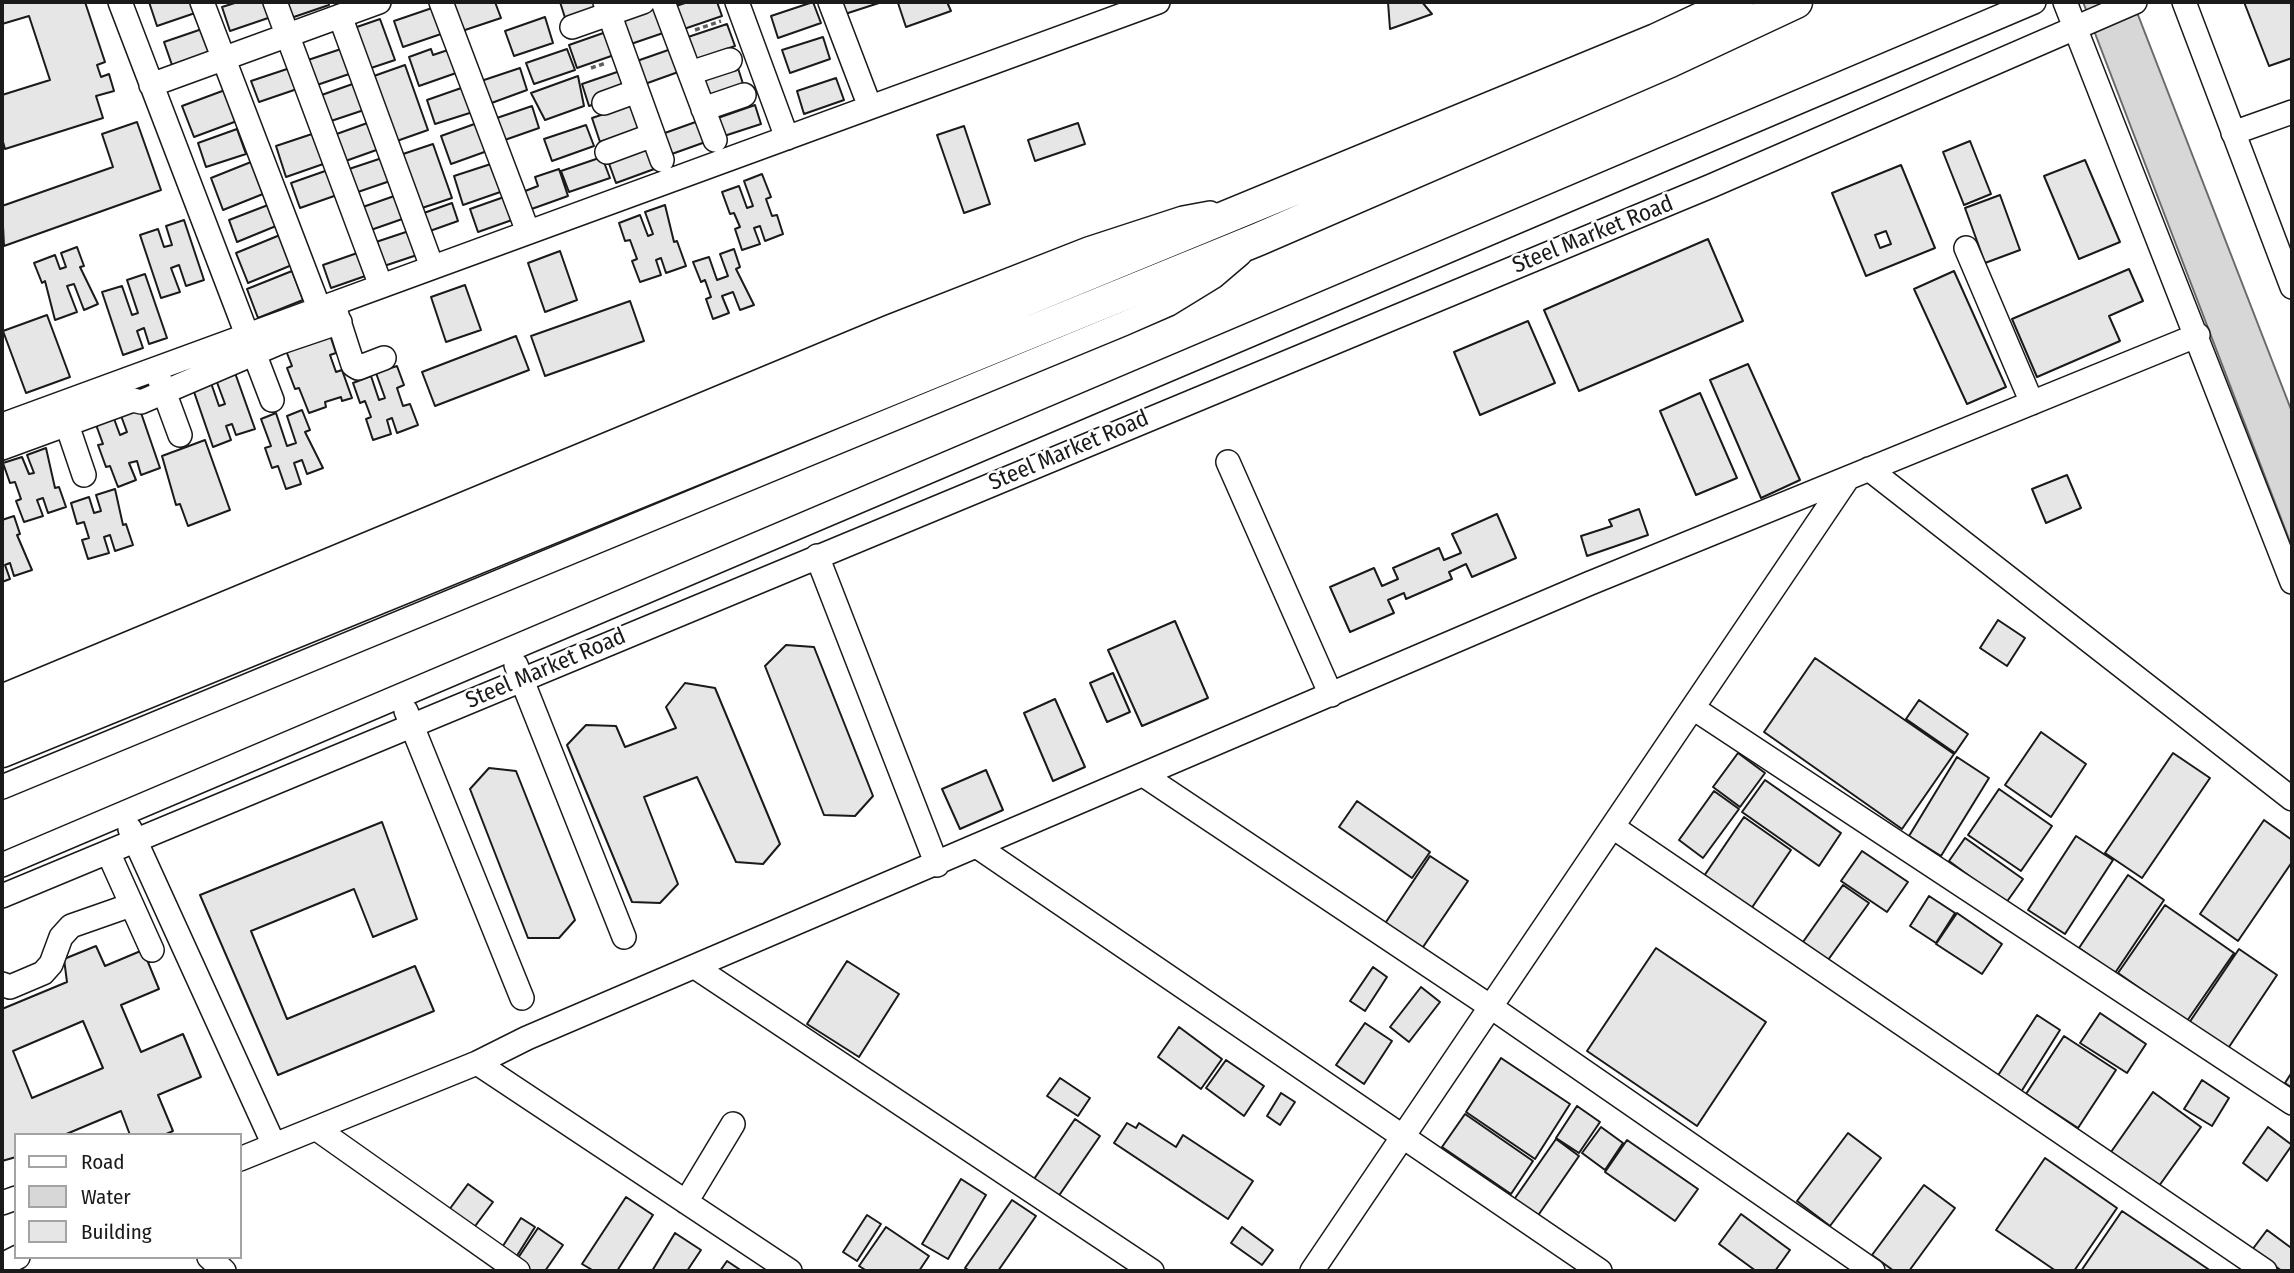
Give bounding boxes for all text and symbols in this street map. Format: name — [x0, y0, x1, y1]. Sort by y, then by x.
street label: Steel Market Road — [1509, 190, 1677, 280]
street label: Steel Market Road — [985, 405, 1153, 497]
street label: Steel Market Road — [462, 623, 630, 715]
legend — [14, 1133, 242, 1259]
text: Road — [81, 1149, 125, 1175]
text: Water — [81, 1184, 131, 1210]
text: Building — [81, 1219, 152, 1245]

